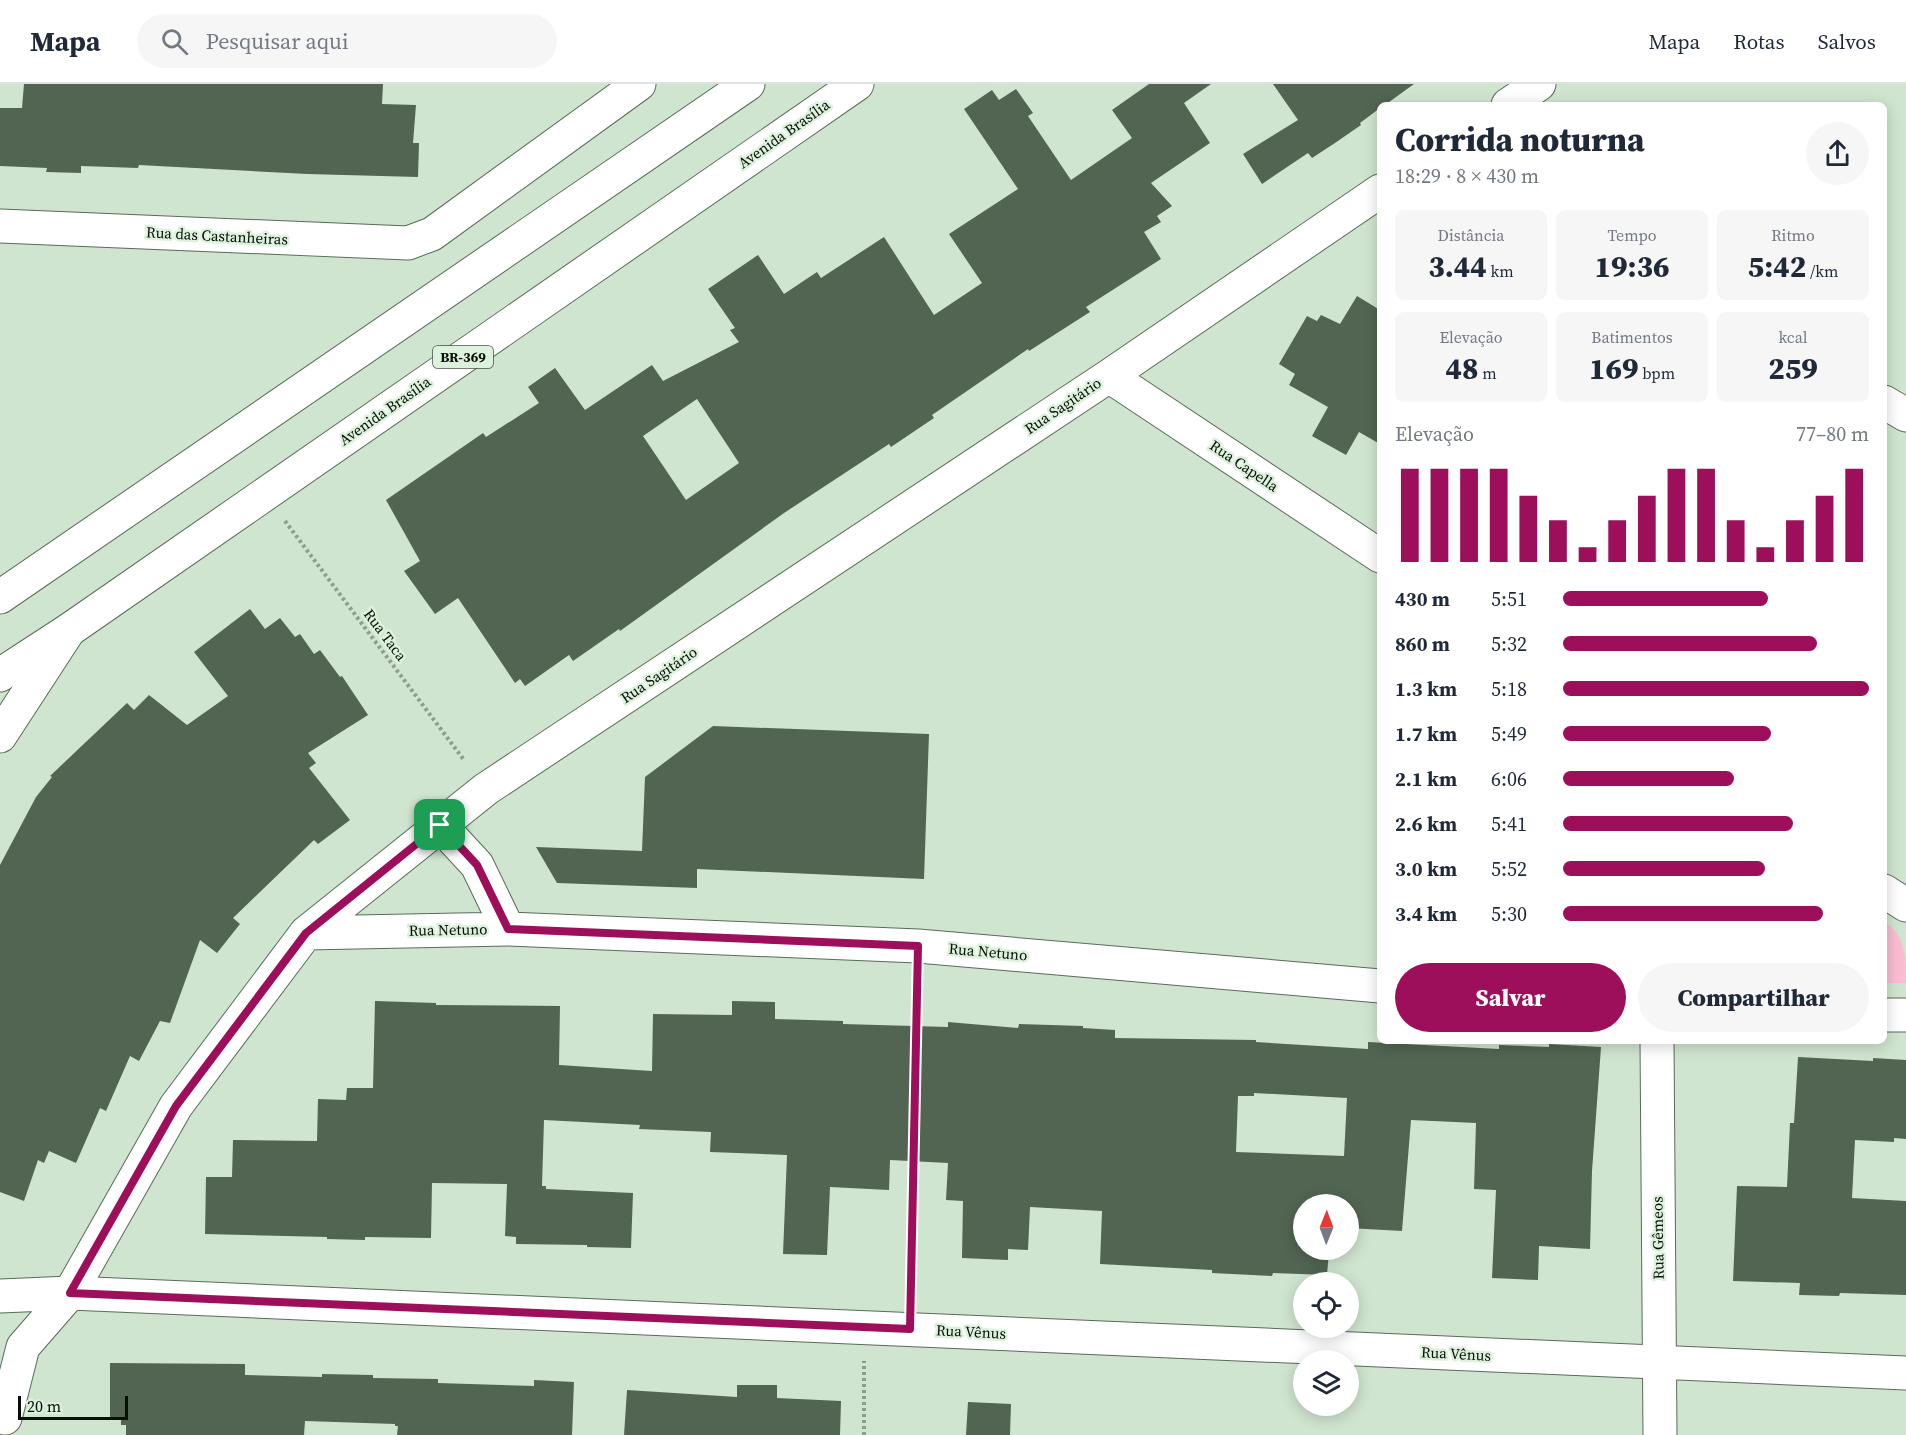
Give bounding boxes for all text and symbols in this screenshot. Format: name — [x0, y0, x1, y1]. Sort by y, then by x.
search box — [137, 14, 557, 68]
text: Mapa — [30, 22, 101, 60]
icon: search — [158, 25, 191, 58]
text: Pesquisar aqui — [206, 26, 348, 56]
text: Mapa — [1649, 27, 1700, 56]
text: Rotas — [1733, 27, 1785, 56]
text: Salvos — [1818, 27, 1876, 56]
street label: Avenida Brasília — [734, 94, 834, 173]
text: Corrida noturna — [1395, 117, 1645, 162]
button: share — [1806, 122, 1869, 185]
text: 18:29 · 8 × 430 m — [1395, 162, 1539, 190]
street label: Rua das Castanheiras — [146, 221, 289, 250]
text: Distância — [1438, 224, 1504, 246]
text: Tempo — [1608, 224, 1657, 246]
text: Ritmo — [1771, 224, 1815, 246]
text: 3.44 — [1428, 246, 1487, 287]
text: 19:36 — [1594, 246, 1670, 287]
text: 5:42 — [1748, 246, 1806, 287]
text: km — [1487, 260, 1514, 282]
text: /km — [1806, 260, 1838, 282]
text: Elevação — [1439, 326, 1503, 348]
text: Batimentos — [1591, 326, 1673, 348]
text: kcal — [1778, 326, 1808, 348]
road number: BR-369 — [433, 346, 493, 368]
text: 48 — [1445, 348, 1478, 389]
text: 169 — [1589, 348, 1639, 389]
text: 259 — [1768, 348, 1818, 389]
text: m — [1478, 362, 1497, 384]
text: bpm — [1639, 362, 1675, 384]
street label: Avenida Brasília — [335, 371, 435, 450]
street label: Rua Sagitário — [1020, 372, 1105, 439]
text: Elevação — [1395, 420, 1474, 448]
text: 77–80 m — [1796, 420, 1869, 448]
street label: Rua Capella — [1206, 435, 1283, 497]
text: 430 m — [1395, 585, 1450, 613]
text: 5:51 — [1491, 585, 1527, 613]
street label: Rua Taca — [359, 604, 412, 665]
text: 860 m — [1395, 630, 1450, 658]
text: 5:32 — [1491, 630, 1527, 658]
street label: Rua Sagitário — [616, 641, 701, 708]
text: 1.3 km — [1395, 675, 1457, 703]
text: 5:18 — [1491, 675, 1527, 703]
text: 1.7 km — [1395, 720, 1457, 748]
text: 5:49 — [1491, 720, 1527, 748]
text: 2.1 km — [1395, 765, 1457, 793]
text: 6:06 — [1491, 765, 1527, 793]
pin — [414, 799, 465, 850]
icon: arrive — [423, 808, 456, 841]
text: 2.6 km — [1395, 810, 1457, 838]
text: 5:41 — [1491, 810, 1527, 838]
text: 3.0 km — [1395, 855, 1457, 883]
text: 5:52 — [1491, 855, 1527, 883]
text: 3.4 km — [1395, 900, 1457, 928]
text: 5:30 — [1491, 900, 1527, 928]
street label: Rua Netuno — [408, 918, 488, 941]
street label: Rua Netuno — [948, 938, 1028, 965]
button: Salvar — [1395, 963, 1626, 1032]
button: Compartilhar — [1638, 963, 1869, 1032]
north arrow — [1293, 1194, 1359, 1260]
map controls — [1293, 1194, 1359, 1416]
street label: Rua Gêmeos — [1646, 1196, 1669, 1280]
button: locate — [1293, 1272, 1359, 1338]
street label: Rua Vênus — [936, 1319, 1007, 1344]
street label: Rua Vênus — [1421, 1341, 1492, 1366]
button: layers — [1293, 1350, 1359, 1416]
scale bar — [18, 1393, 128, 1420]
text: 20 m — [27, 1395, 61, 1417]

